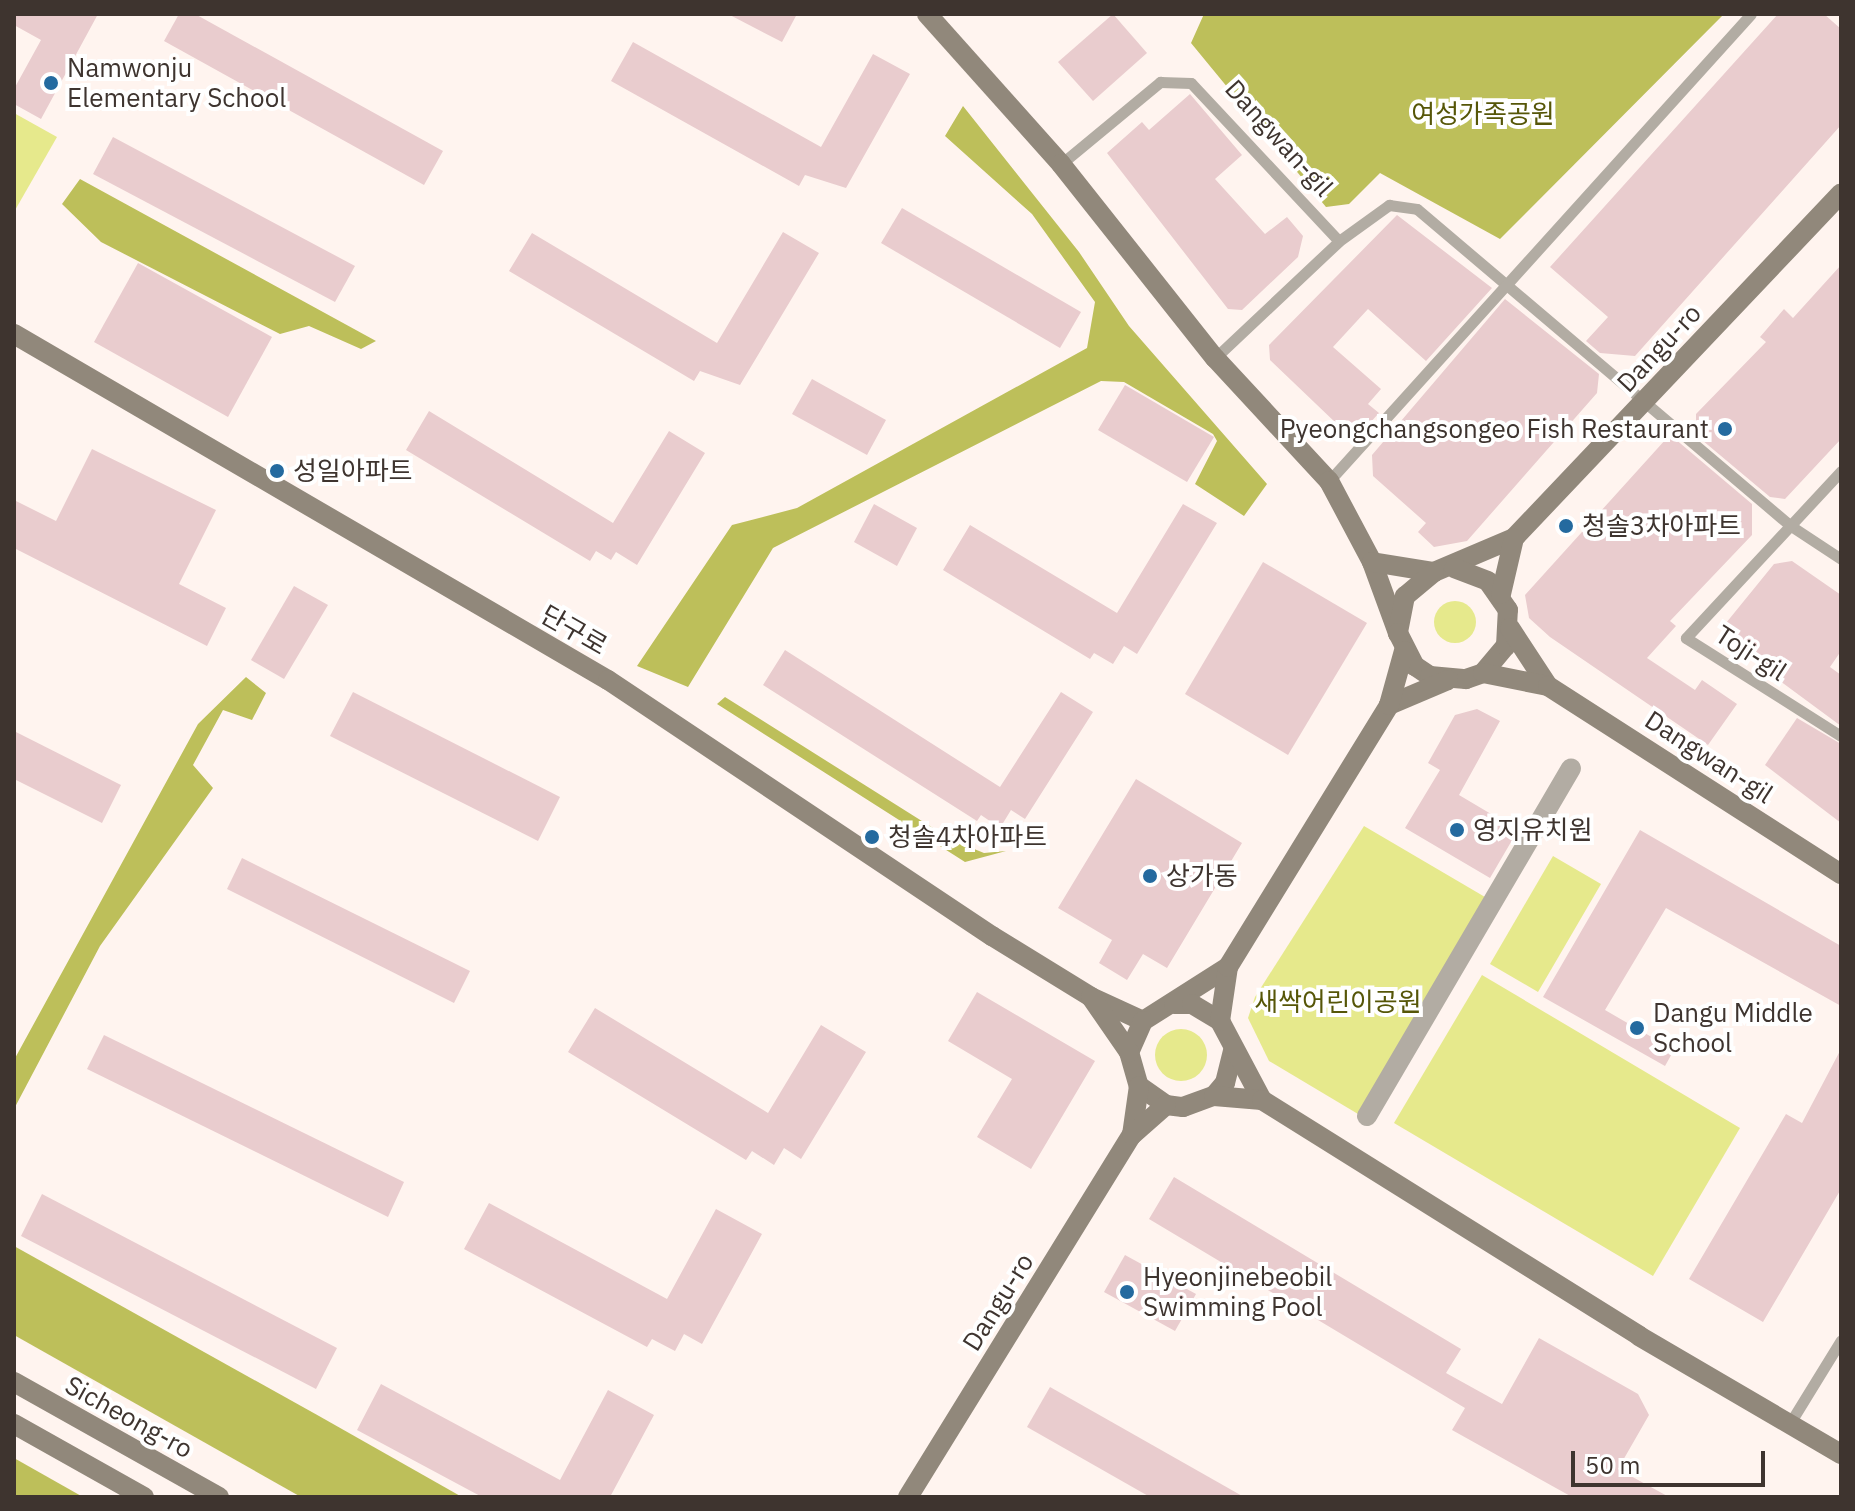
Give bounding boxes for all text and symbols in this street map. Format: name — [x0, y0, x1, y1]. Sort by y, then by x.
place label: Namwonju Elementary School — [67, 52, 286, 114]
street label: Dangwan-gil — [1219, 73, 1339, 203]
marker: Namwonju Elementary School — [42, 74, 60, 92]
park label: 여성가족공원 — [1411, 98, 1555, 130]
street label: Dangu-ro — [1610, 298, 1708, 398]
place label: Pyeongchangsongeo Fish Restaurant — [1280, 413, 1709, 445]
marker: Pyeongchangsongeo Fish Restaurant — [1716, 420, 1734, 438]
place label: 성일아파트 — [293, 455, 413, 487]
marker: 성일아파트 — [268, 462, 286, 480]
place label: 청솔3차아파트 — [1582, 510, 1741, 542]
marker: 청솔3차아파트 — [1557, 517, 1575, 535]
street label: 단구로 — [535, 599, 613, 661]
street label: Toji-gil — [1710, 619, 1792, 687]
street label: Dangwan-gil — [1639, 704, 1779, 810]
place label: 영지유치원 — [1473, 814, 1593, 846]
place label: 청솔4차아파트 — [888, 821, 1047, 853]
marker: 영지유치원 — [1448, 821, 1466, 839]
marker: 청솔4차아파트 — [863, 828, 881, 846]
place label: 상가동 — [1166, 860, 1238, 892]
marker: 상가동 — [1141, 867, 1159, 885]
park label: 새싹어린이공원 — [1254, 986, 1422, 1018]
place label: Dangu Middle School — [1653, 997, 1813, 1058]
marker: Dangu Middle School — [1628, 1019, 1646, 1037]
street label: Dangu-ro — [956, 1248, 1040, 1356]
place label: Hyeonjinebeobil Swimming Pool — [1143, 1261, 1332, 1322]
marker: Hyeonjinebeobil Swimming Pool — [1118, 1283, 1136, 1301]
street label: Sicheong-ro — [60, 1369, 198, 1465]
scale bar — [1575, 1435, 1769, 1485]
text: 50 m — [1585, 1449, 1640, 1481]

